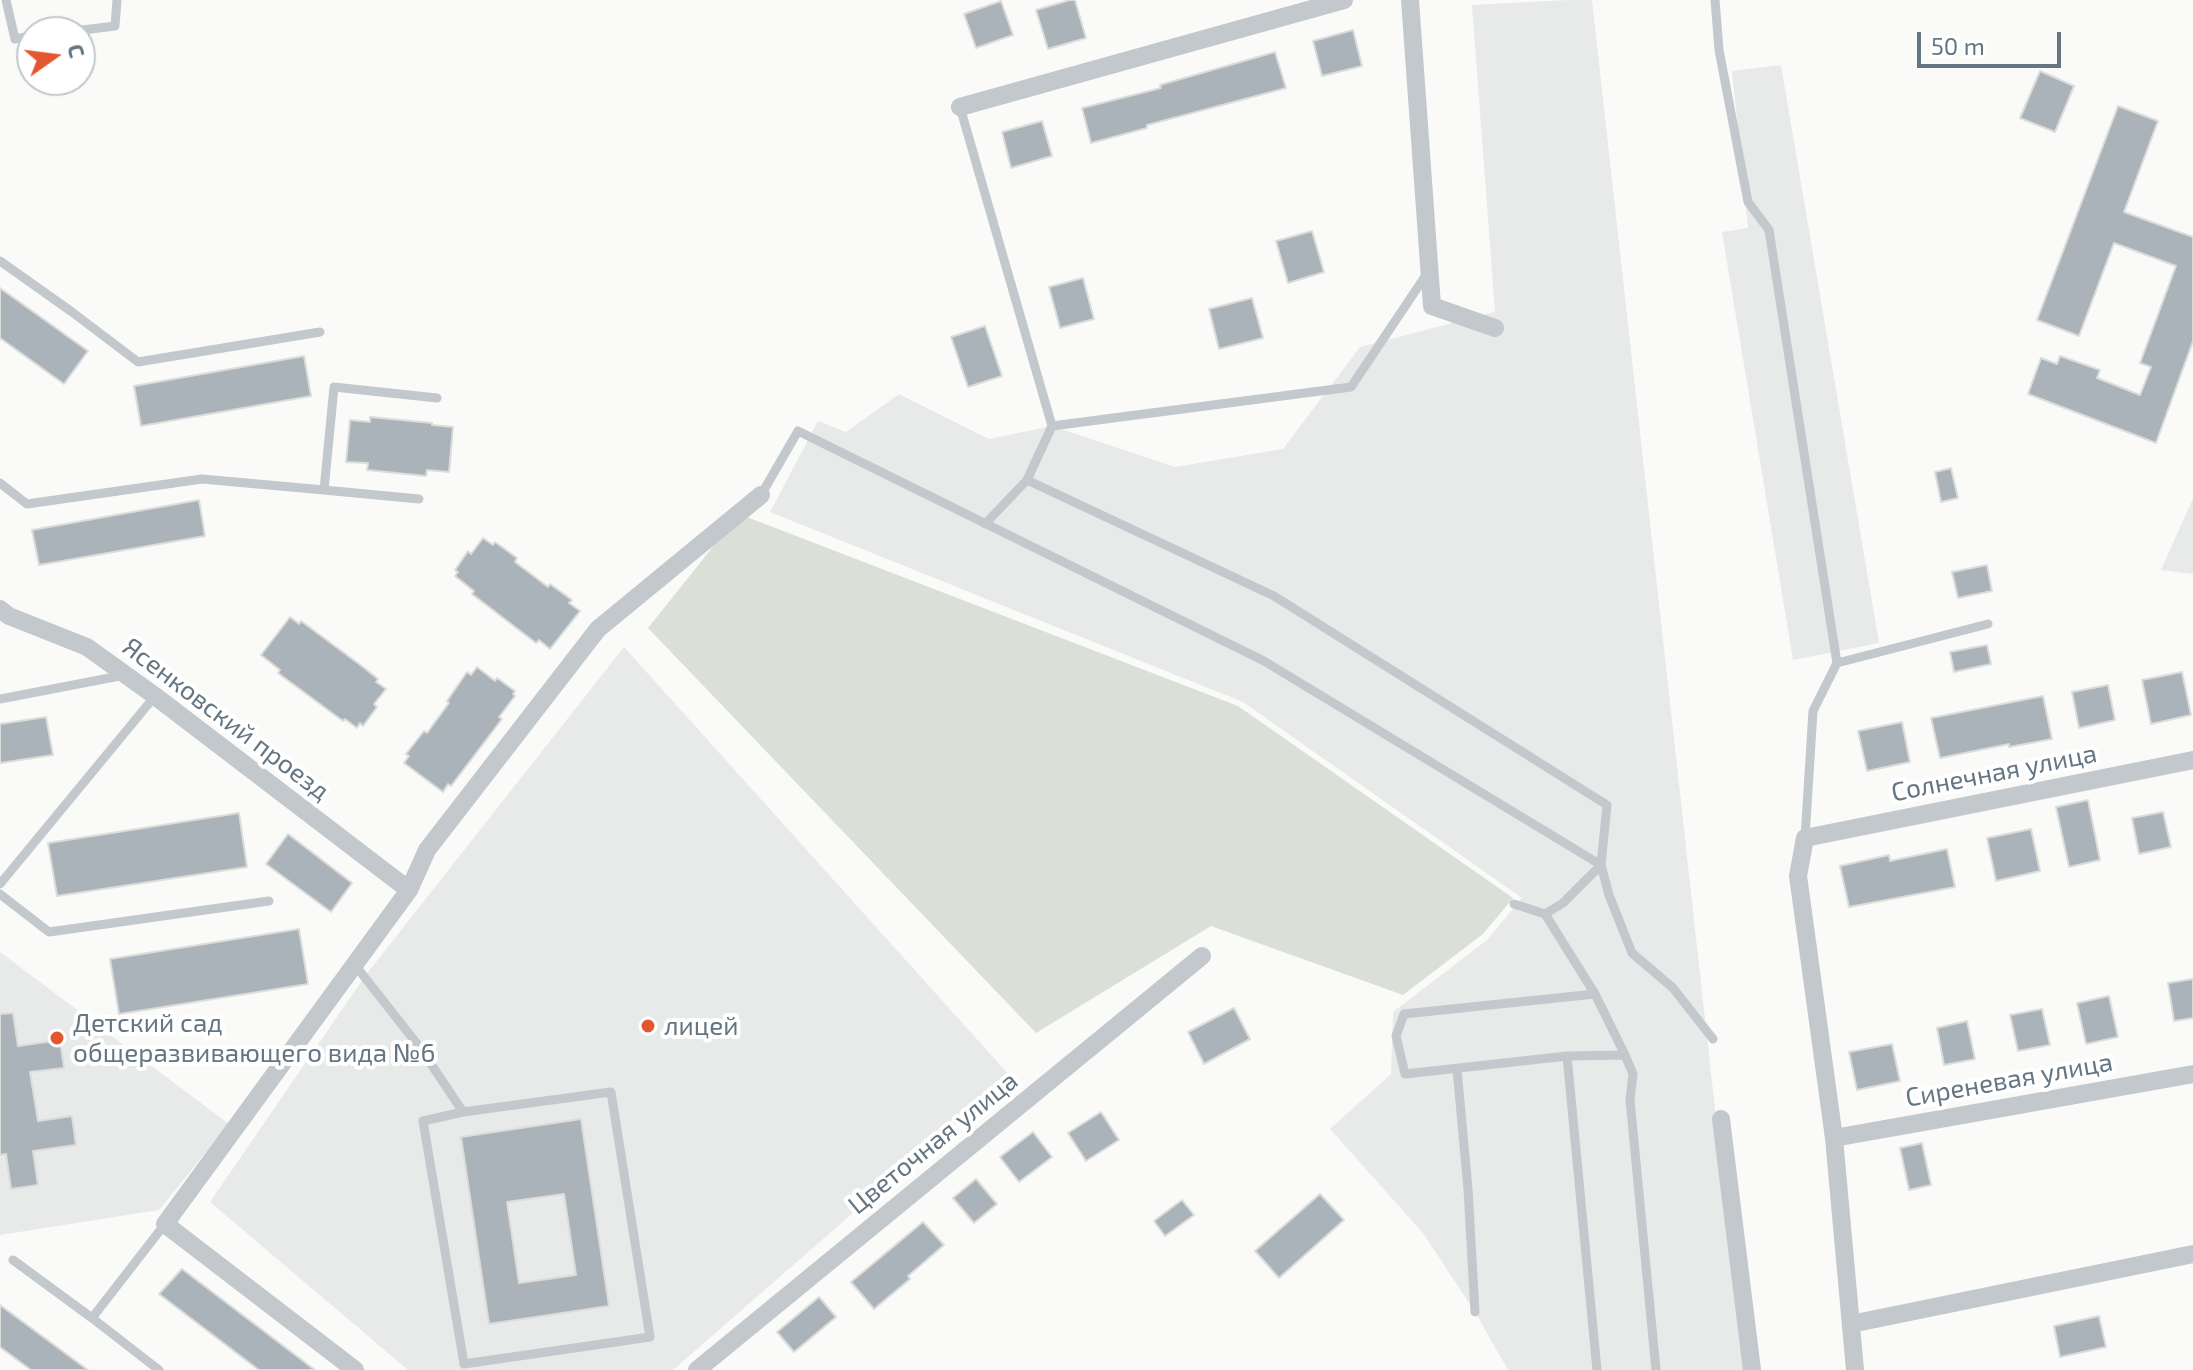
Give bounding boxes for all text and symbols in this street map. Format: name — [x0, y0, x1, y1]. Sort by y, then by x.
north arrow — [16, 16, 96, 96]
scale bar — [1921, 16, 2065, 66]
text: 50 m — [1931, 31, 1985, 60]
text: С — [63, 41, 92, 60]
street label: Ясенковский проезд — [116, 631, 336, 807]
street label: Солнечная улица — [1889, 738, 2099, 808]
place label: Детский сад общеразвивающего вида №6 — [73, 1007, 435, 1068]
place label: лицей — [664, 1010, 739, 1042]
marker: лицей — [639, 1017, 657, 1035]
marker: Детский сад общеразвивающего вида №6 — [48, 1029, 66, 1047]
street label: Сиреневая улица — [1903, 1046, 2115, 1114]
street label: Цветочная улица — [842, 1065, 1024, 1221]

